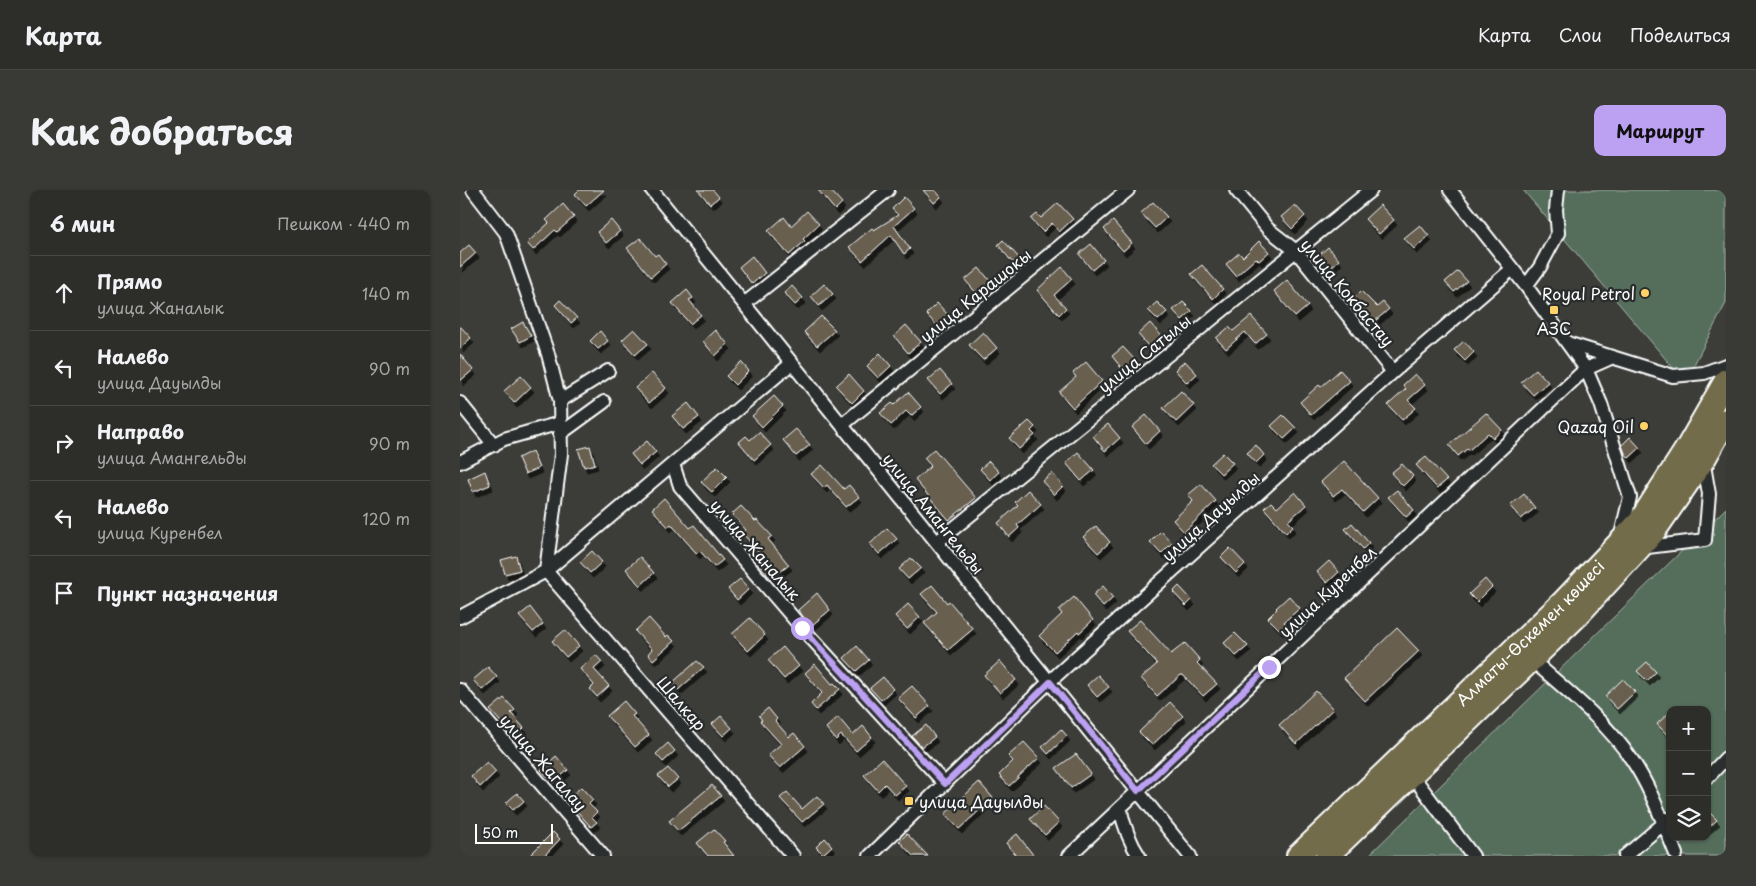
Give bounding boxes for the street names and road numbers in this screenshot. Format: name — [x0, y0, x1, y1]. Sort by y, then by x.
street label: улица Кокбастау — [1296, 233, 1400, 351]
street label: улица Карашокы — [914, 242, 1036, 348]
street label: улица Сатылы — [1092, 308, 1196, 398]
street label: улица Амангельды — [878, 447, 990, 579]
street label: улица Дауылды — [1156, 465, 1264, 567]
street label: улица Жаналык — [705, 493, 807, 605]
street label: улица Куренбел — [1273, 539, 1381, 643]
street label: Алматы-Өскемен көшесі — [1450, 554, 1609, 711]
street label: Шалкар — [652, 671, 712, 735]
street label: улица Жагалау — [495, 708, 593, 816]

